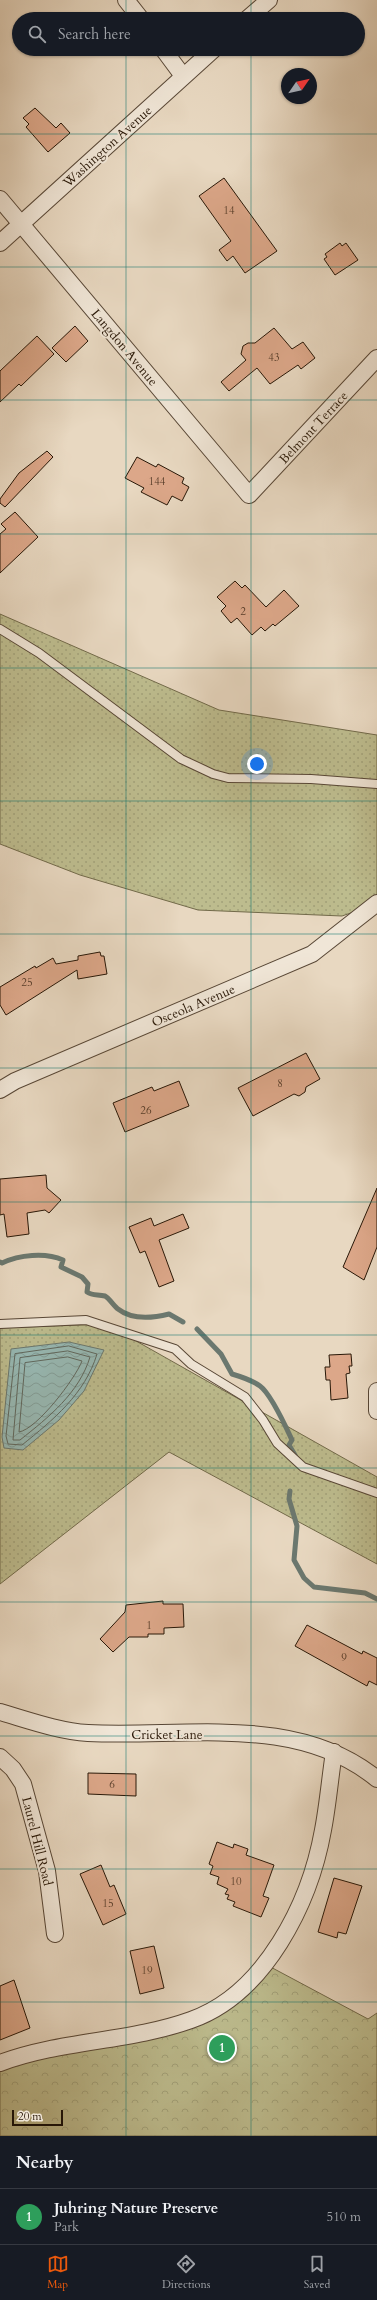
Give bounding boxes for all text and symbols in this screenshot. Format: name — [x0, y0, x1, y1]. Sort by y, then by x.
search box — [12, 12, 365, 56]
icon: search — [26, 23, 48, 45]
text: Search here — [58, 24, 131, 44]
north arrow — [281, 68, 317, 104]
street label: Washington Avenue — [59, 102, 156, 192]
house number: 14 — [223, 203, 235, 218]
street label: Langdon Avenue — [87, 305, 162, 390]
house number: 43 — [268, 350, 280, 365]
street label: Belmont Terrace — [275, 387, 352, 468]
house number: 144 — [149, 474, 166, 489]
house number: 2 — [240, 604, 246, 619]
your location — [247, 754, 267, 774]
house number: 25 — [21, 975, 33, 990]
street label: Osceola Avenue — [149, 980, 238, 1032]
house number: 8 — [277, 1076, 283, 1091]
house number: 26 — [140, 1103, 152, 1118]
house number: 1 — [146, 1618, 152, 1633]
house number: 9 — [341, 1650, 347, 1665]
street label: Cricket Lane — [131, 1726, 203, 1744]
house number: 6 — [109, 1777, 115, 1792]
street label: Laurel Hill Road — [17, 1795, 57, 1888]
house number: 10 — [230, 1874, 242, 1889]
house number: 15 — [102, 1896, 114, 1911]
house number: 19 — [141, 1963, 153, 1978]
pin: 1 — [209, 2033, 235, 2063]
scale bar — [12, 2108, 63, 2127]
text: 20 m — [18, 2109, 42, 2124]
text: Nearby — [16, 2151, 73, 2174]
text: Juhring Nature Preserve — [54, 2198, 218, 2218]
text: 1 — [26, 2208, 32, 2226]
text: 510 m — [327, 2208, 361, 2226]
text: Park — [54, 2218, 79, 2236]
tab: Map — [47, 2253, 69, 2292]
tab: Directions — [162, 2253, 210, 2292]
tab: Saved — [304, 2253, 330, 2292]

